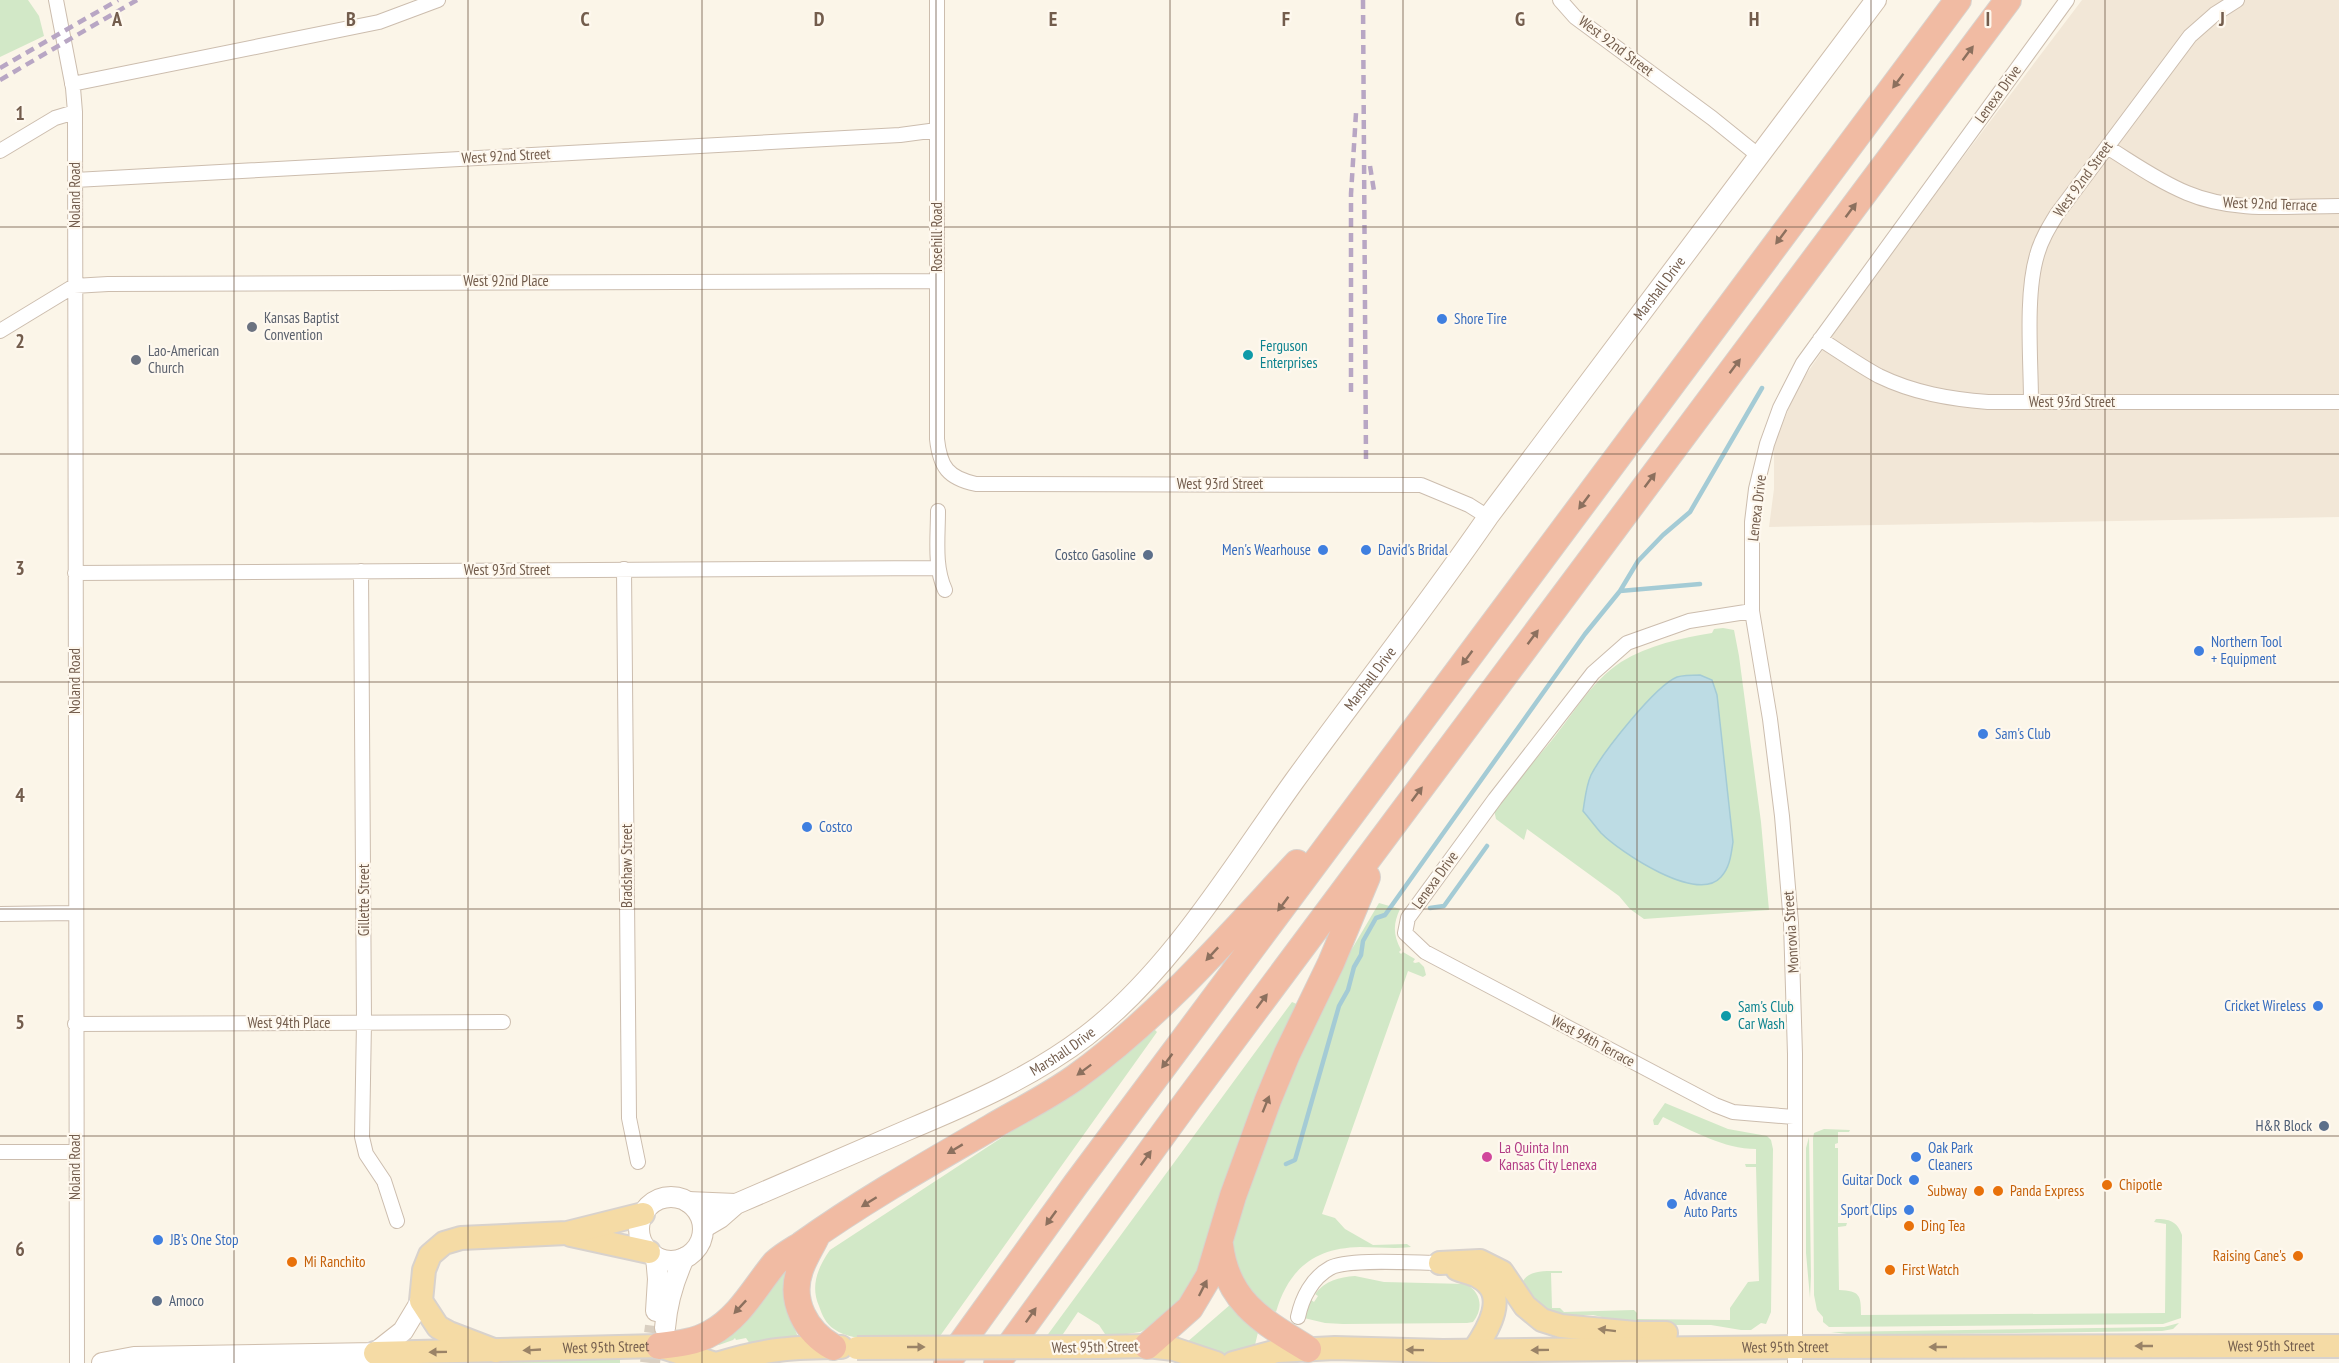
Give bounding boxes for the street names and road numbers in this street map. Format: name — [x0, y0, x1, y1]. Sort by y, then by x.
street label: West 92nd Street — [1575, 11, 1658, 80]
street label: Lenexa Drive — [1970, 61, 2025, 126]
street label: West 92nd Street — [2049, 137, 2116, 220]
street label: West 92nd Street — [461, 144, 551, 167]
street label: Noland Road — [65, 162, 84, 228]
street label: West 92nd Terrace — [2223, 192, 2317, 215]
street label: Rosehill Road — [927, 202, 946, 272]
street label: Marshall Drive — [1629, 252, 1689, 324]
street label: West 92nd Place — [463, 271, 549, 290]
street label: West 93rd Street — [2029, 392, 2115, 411]
street label: West 93rd Street — [1177, 474, 1263, 493]
street label: Lenexa Drive — [1743, 474, 1770, 542]
street label: West 93rd Street — [464, 560, 550, 579]
street label: Marshall Drive — [1340, 643, 1400, 714]
street label: Noland Road — [65, 648, 84, 714]
street label: Bradshaw Street — [617, 824, 636, 908]
street label: Lenexa Drive — [1407, 847, 1462, 912]
street label: Gillette Street — [354, 864, 373, 936]
street label: Monrovia Street — [1778, 890, 1803, 974]
street label: West 94th Terrace — [1548, 1011, 1638, 1071]
street label: West 94th Place — [247, 1013, 331, 1032]
street label: Marshall Drive — [1026, 1022, 1099, 1080]
street label: Noland Road — [65, 1134, 84, 1200]
street label: West 95th Street — [562, 1336, 650, 1357]
street label: West 95th Street — [1052, 1336, 1138, 1357]
street label: West 95th Street — [2228, 1336, 2315, 1355]
street label: West 95th Street — [1742, 1337, 1829, 1357]

